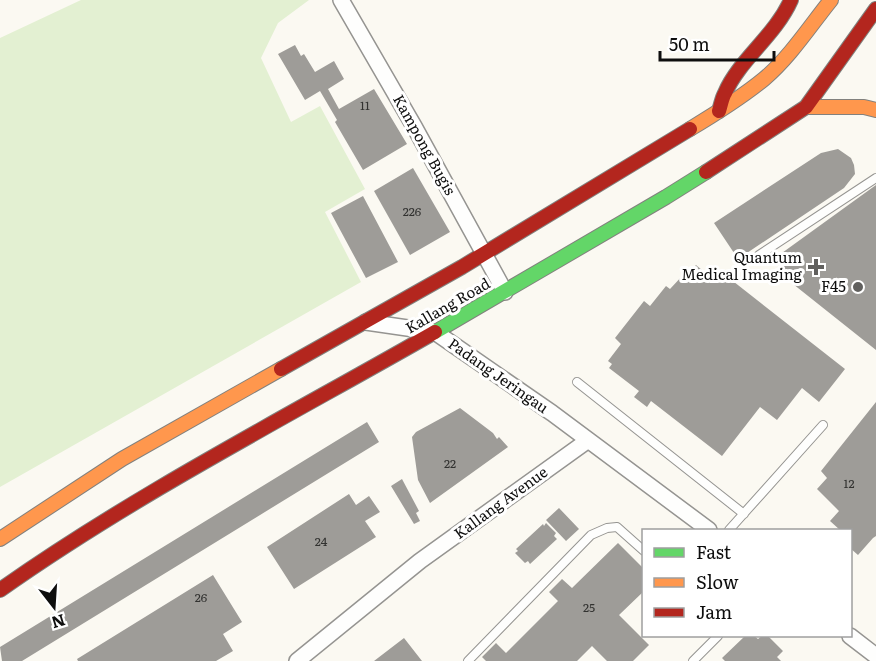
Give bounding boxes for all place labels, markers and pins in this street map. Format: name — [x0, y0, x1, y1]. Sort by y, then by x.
place label: Quantum Medical Imaging — [681, 245, 803, 285]
marker: Quantum Medical Imaging — [807, 258, 825, 276]
place label: F45 — [821, 274, 846, 297]
marker: F45 — [851, 280, 865, 294]

